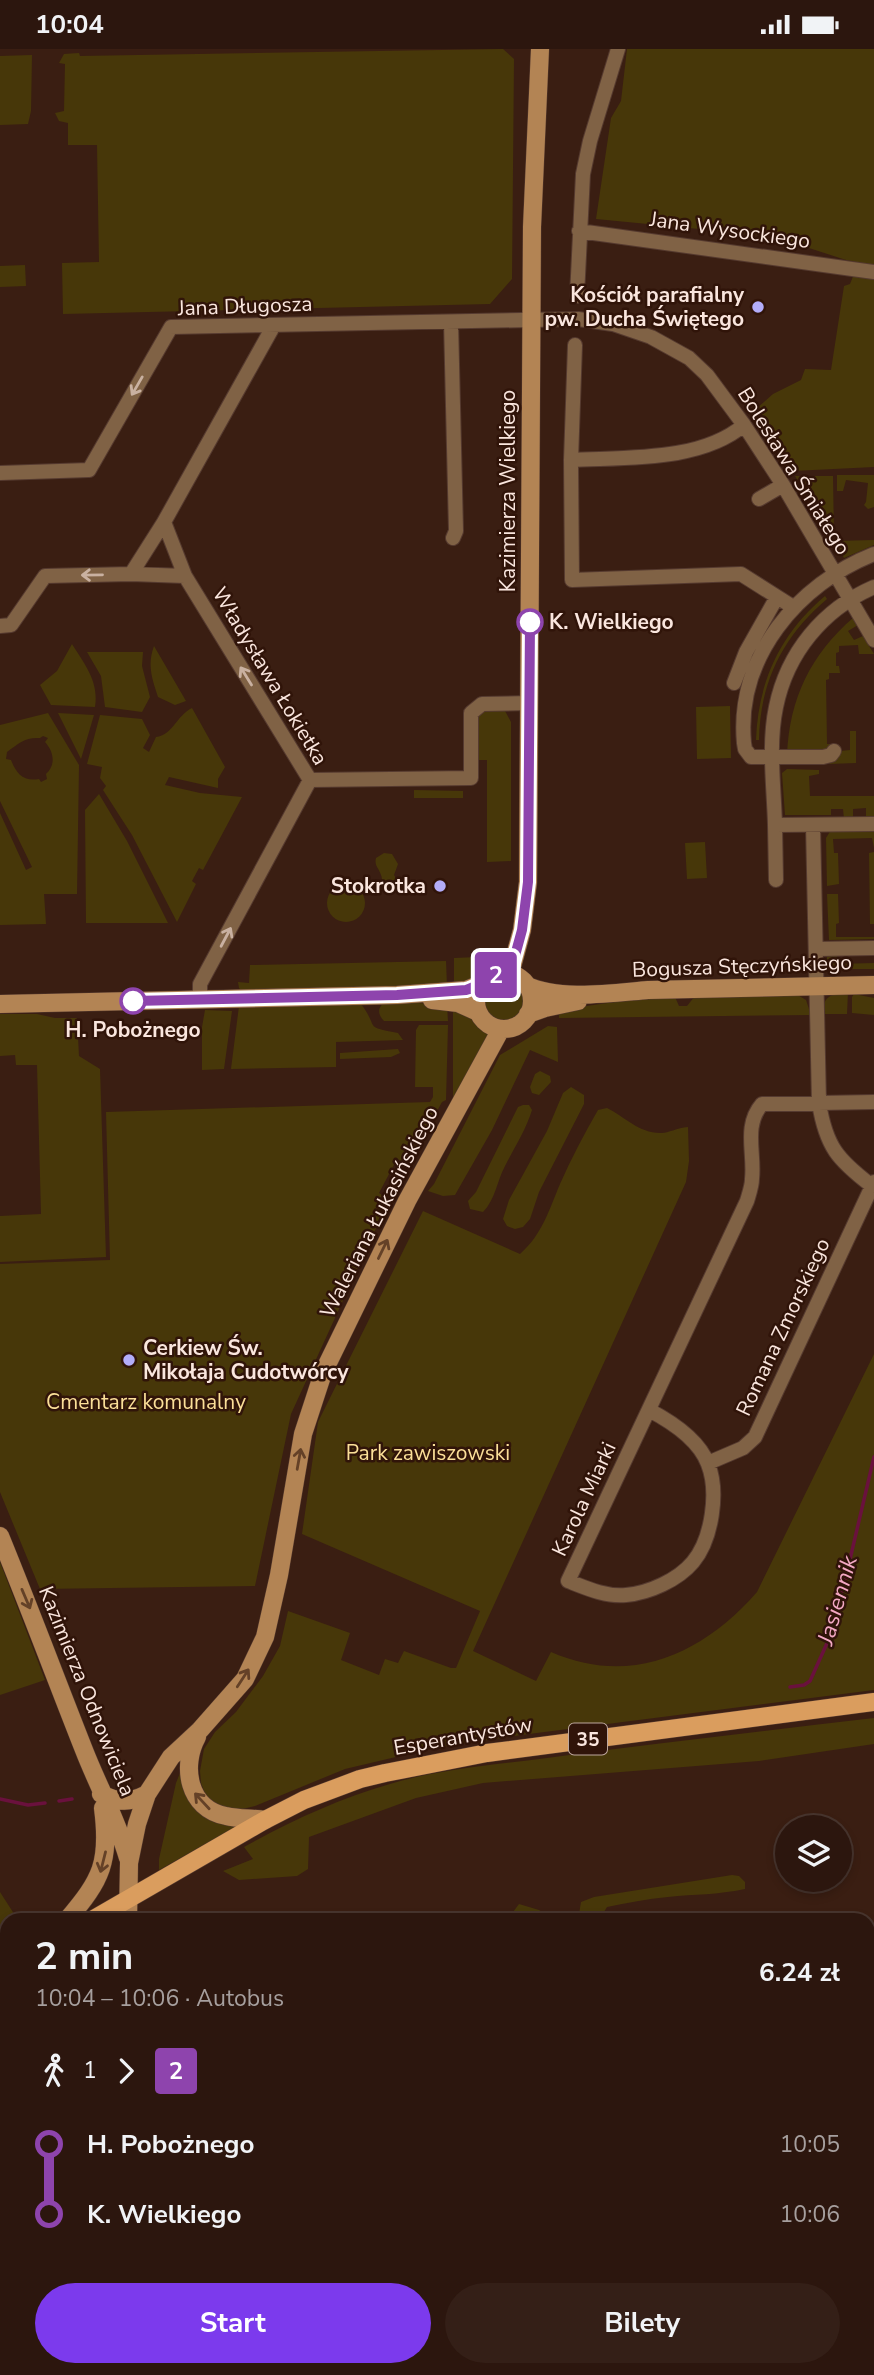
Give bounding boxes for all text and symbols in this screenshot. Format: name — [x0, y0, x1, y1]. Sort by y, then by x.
text: 10:04 — [35, 7, 104, 42]
street label: Jana Wysockiego — [647, 205, 812, 255]
place label: Kościół parafialny pw. Ducha Świętego — [545, 281, 745, 333]
street label: Jana Długosza — [176, 290, 313, 322]
marker: Kościół parafialny pw. Ducha Świętego — [750, 299, 766, 315]
one-way arrow — [129, 376, 143, 396]
street label: Bolesława Śmiałego — [731, 382, 857, 560]
street label: Kazimierza Wielkiego — [494, 390, 522, 592]
one-way arrow — [81, 568, 104, 582]
street label: Władysława Łokietka — [206, 582, 334, 770]
place label: K. Wielkiego — [549, 608, 674, 636]
marker: K. Wielkiego — [517, 609, 543, 635]
one-way arrow — [239, 666, 253, 686]
place label: Stokrotka — [331, 872, 426, 900]
marker: Stokrotka — [432, 878, 448, 894]
one-way arrow — [219, 927, 233, 948]
street label: Bogusza Stęczyńskiego — [632, 948, 852, 984]
line badge: 2 — [473, 952, 519, 998]
text: 2 — [489, 959, 503, 991]
marker: H. Pobożnego — [120, 988, 146, 1014]
place label: H. Pobożnego — [65, 1016, 201, 1044]
street label: Waleriana Łukasińskiego — [313, 1101, 445, 1323]
street label: Romana Zmorskiego — [730, 1234, 836, 1420]
one-way arrow — [377, 1239, 391, 1260]
place label: Cerkiew Św. Mikołaja Cudotwórcy — [143, 1334, 349, 1386]
marker: Cerkiew Św. Mikołaja Cudotwórcy — [121, 1352, 137, 1368]
park label: Cmentarz komunalny — [46, 1388, 246, 1416]
street label: Karola Miarki — [545, 1437, 623, 1561]
park label: Park zawiszowski — [346, 1439, 510, 1467]
one-way arrow — [293, 1448, 306, 1471]
water label: Jasiennik — [810, 1552, 865, 1649]
street label: Kazimierza Odnowiciela — [32, 1582, 142, 1800]
one-way arrow — [20, 1588, 33, 1610]
one-way arrow — [237, 1668, 251, 1688]
street label: Esperantystów — [391, 1710, 535, 1762]
road number: 35 — [569, 1723, 607, 1755]
one-way arrow — [194, 1792, 211, 1809]
map controls — [775, 1815, 852, 1892]
button: layers — [775, 1815, 852, 1892]
one-way arrow — [96, 1850, 109, 1872]
text: 2 min — [35, 1931, 133, 1982]
text: 6.24 zł — [759, 1955, 840, 1990]
text: 10:04 – 10:06 · Autobus — [35, 1983, 284, 2014]
icon: walk — [35, 2052, 73, 2090]
icon: forward — [107, 2052, 145, 2090]
text: 1 — [83, 2055, 97, 2086]
text: 2 — [169, 2055, 183, 2087]
text: H. Pobożnego — [87, 2127, 255, 2162]
text: 10:05 — [780, 2129, 840, 2160]
text: K. Wielkiego — [87, 2197, 241, 2232]
text: 10:06 — [780, 2199, 840, 2230]
button: Start — [35, 2283, 431, 2363]
button: Bilety — [445, 2283, 840, 2363]

